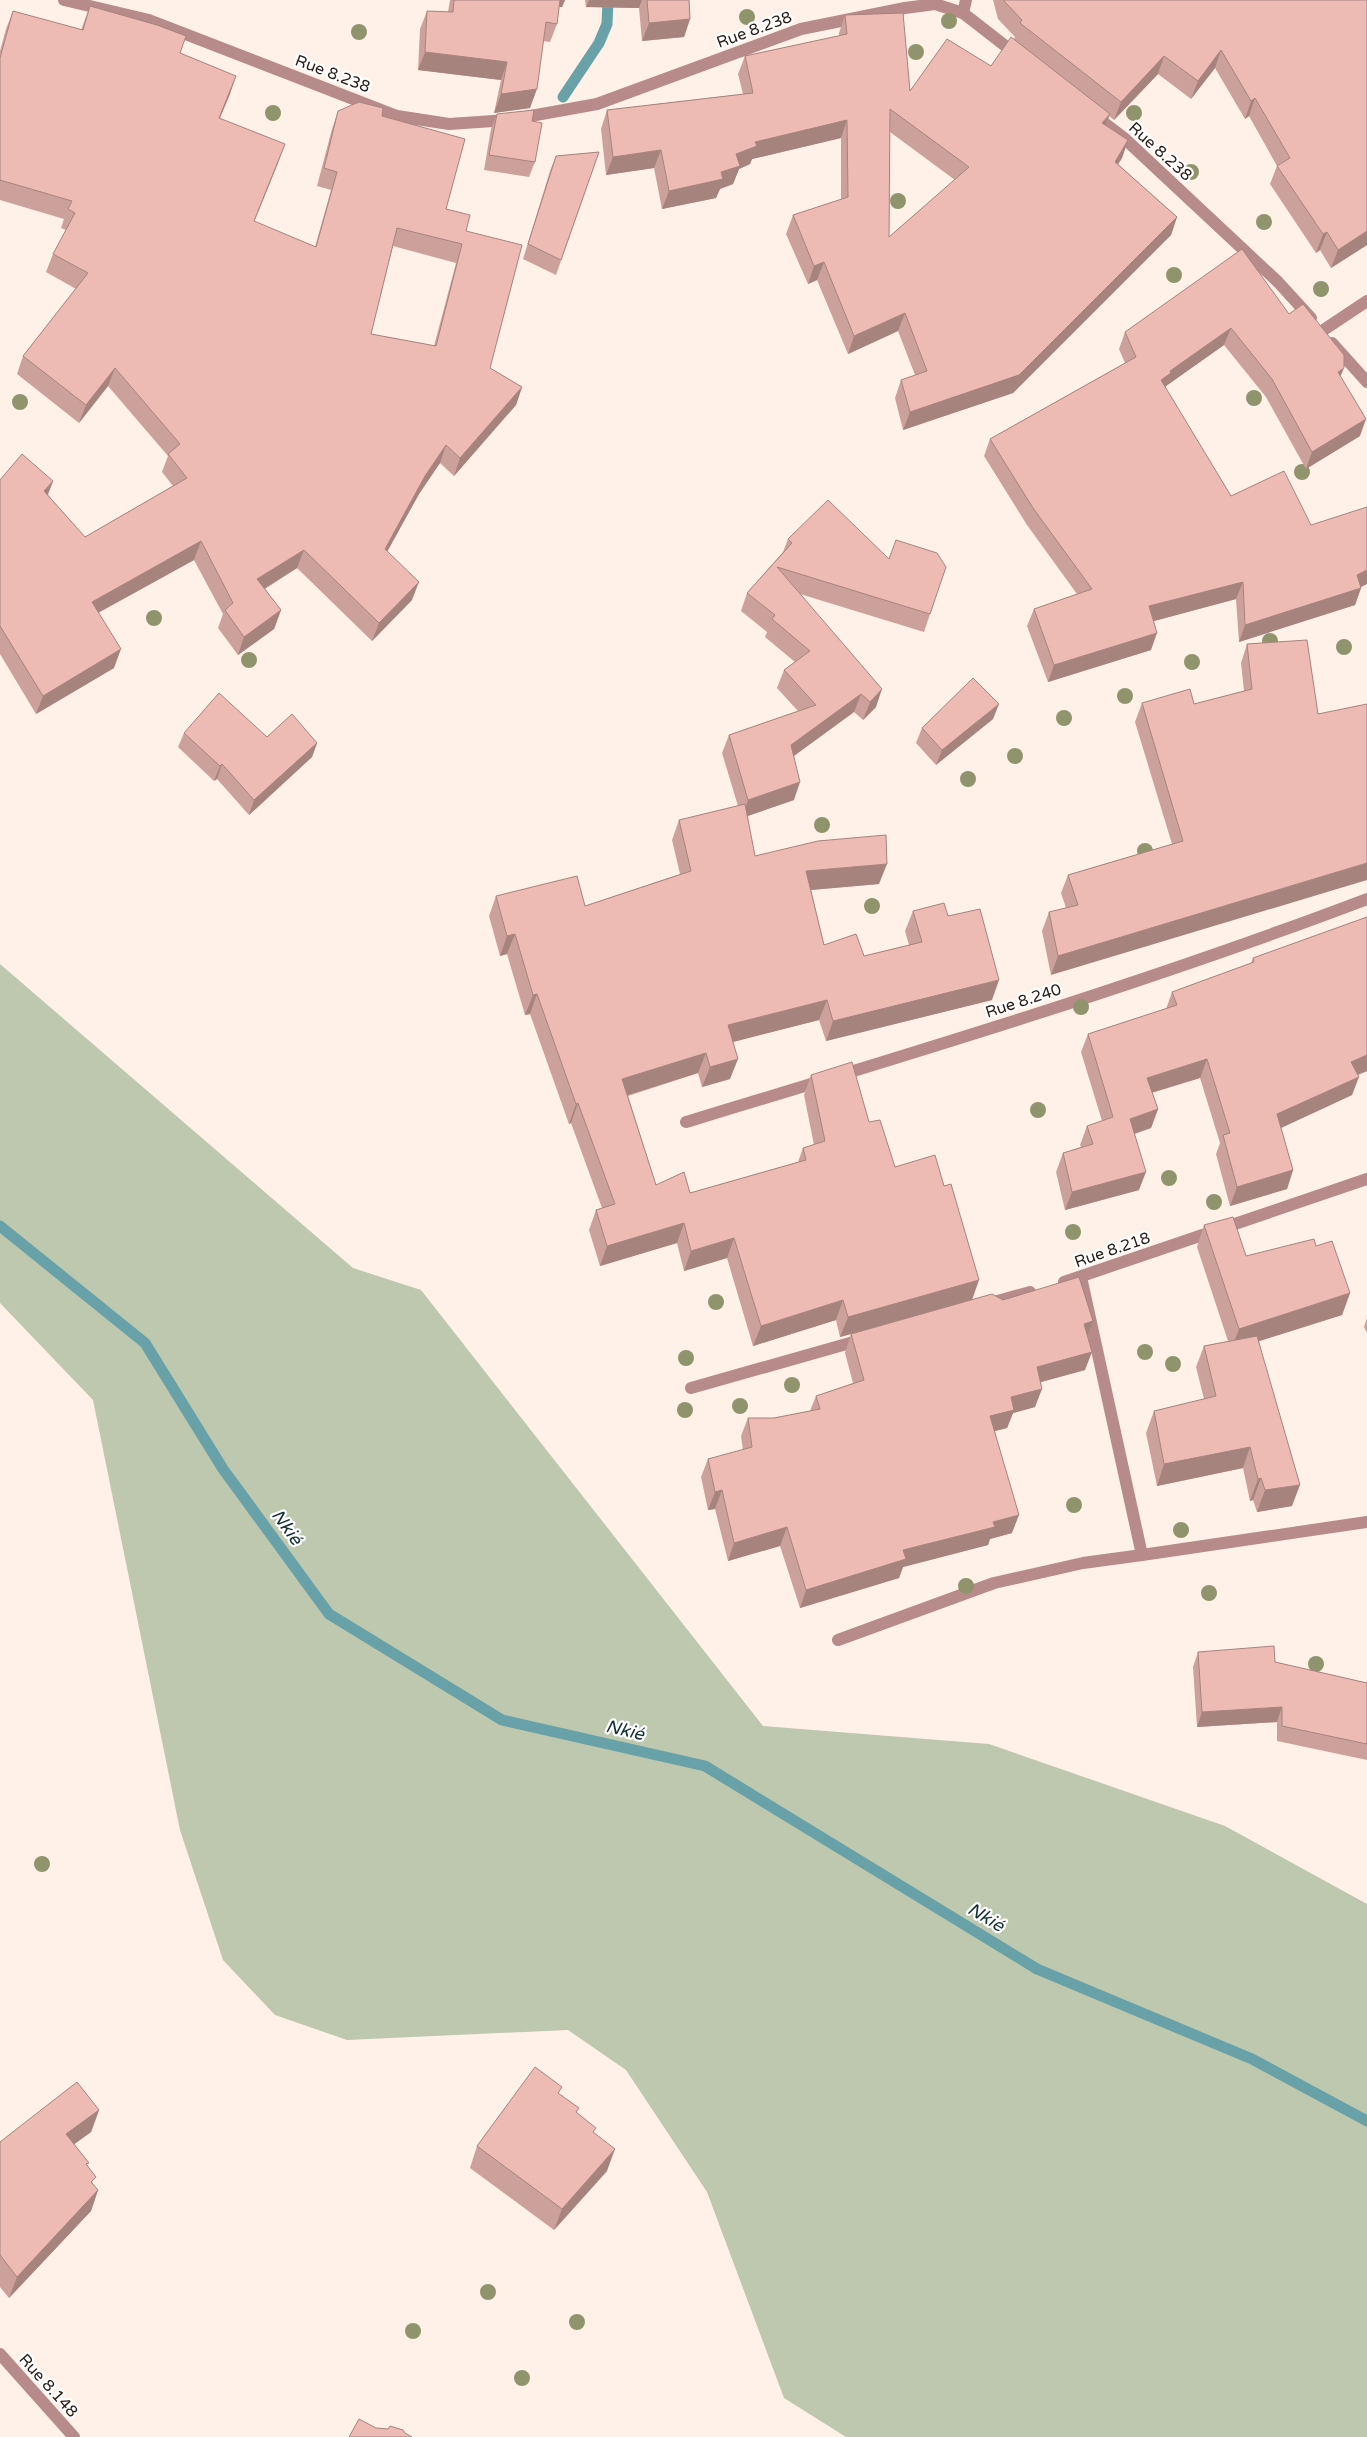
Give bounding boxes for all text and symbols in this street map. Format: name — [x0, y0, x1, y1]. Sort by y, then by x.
street label: Rue 8.238 — [714, 7, 795, 53]
street label: Rue 8.238 — [292, 50, 373, 97]
street label: Rue 8.238 — [1124, 118, 1196, 186]
street label: Rue 8.240 — [983, 979, 1064, 1023]
street label: Rue 8.218 — [1072, 1228, 1153, 1272]
water label: Nkié — [267, 1505, 308, 1550]
water label: Nkié — [604, 1715, 647, 1745]
water label: Nkié — [964, 1898, 1009, 1937]
street label: Rue 8.148 — [14, 2350, 82, 2422]

